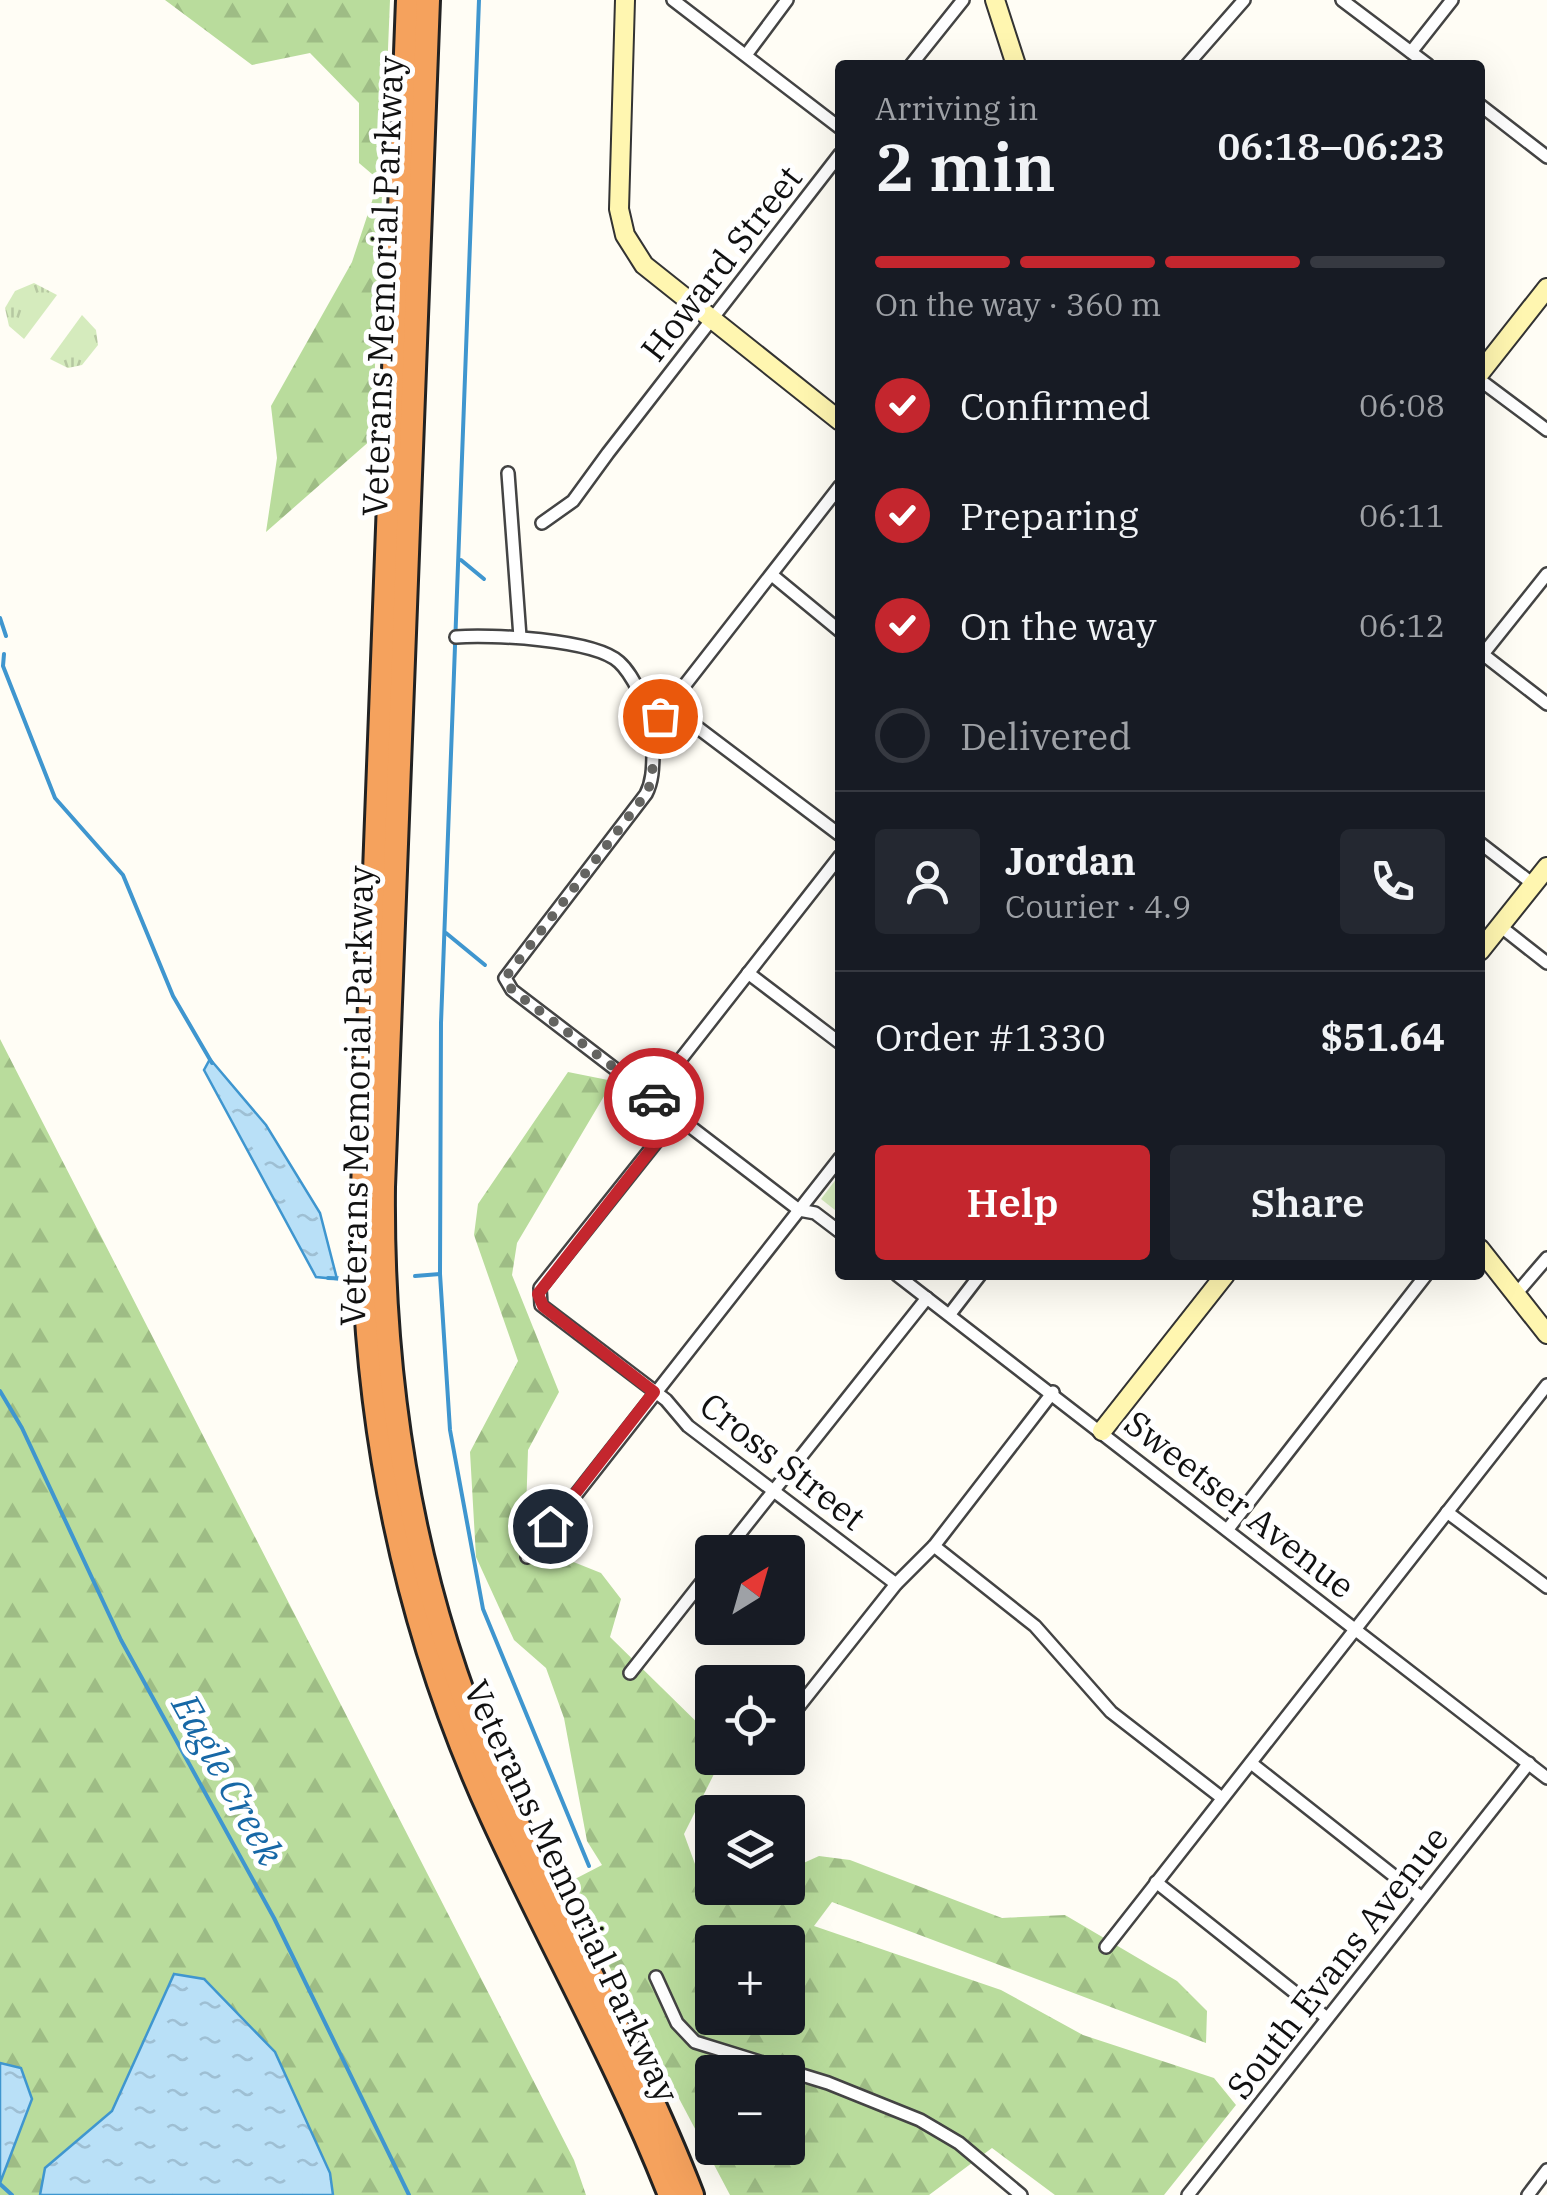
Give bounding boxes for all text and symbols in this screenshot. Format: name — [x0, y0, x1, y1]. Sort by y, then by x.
street label: Veterans Memorial Parkway — [351, 55, 413, 517]
text: Arriving in — [875, 87, 1038, 129]
text: 06:18–06:23 — [1218, 121, 1445, 170]
text: 2 min — [875, 124, 1056, 209]
street label: Howard Street — [630, 156, 812, 370]
text: On the way · 360 m — [875, 283, 1161, 325]
icon: check — [875, 378, 930, 433]
text: Confirmed — [960, 381, 1151, 430]
text: 06:08 — [1359, 384, 1445, 426]
icon: check — [875, 488, 930, 543]
text: Preparing — [960, 491, 1139, 540]
text: 06:11 — [1359, 494, 1445, 536]
icon: check — [875, 598, 930, 653]
text: On the way — [960, 601, 1157, 650]
text: 06:12 — [1359, 604, 1445, 646]
pin — [618, 674, 703, 759]
icon: bag — [633, 689, 688, 744]
text: Delivered — [960, 711, 1132, 760]
button: person — [875, 829, 980, 934]
button: phone — [1340, 829, 1445, 934]
text: Jordan — [1005, 836, 1136, 885]
street label: Veterans Memorial Parkway — [329, 865, 383, 1327]
text: Courier · 4.9 — [1005, 885, 1191, 927]
text: Order #1330 — [875, 1012, 1106, 1061]
text: $51.64 — [1320, 1012, 1445, 1061]
courier — [604, 1048, 704, 1148]
icon: car — [627, 1071, 682, 1126]
button: Help — [875, 1145, 1150, 1260]
button: Share — [1170, 1145, 1445, 1260]
street label: Cross Street — [691, 1382, 875, 1540]
street label: Sweetser Avenue — [1116, 1400, 1364, 1608]
pin — [508, 1484, 593, 1569]
icon: home — [523, 1499, 578, 1554]
north arrow — [695, 1535, 805, 1645]
map controls — [695, 1535, 805, 2165]
button: locate — [695, 1665, 805, 1775]
street label: Veterans Memorial Parkway — [454, 1672, 690, 2110]
water label: Eagle Creek — [161, 1684, 297, 1874]
button: layers — [695, 1795, 805, 1905]
street label: South Evans Avenue — [1216, 1816, 1458, 2108]
button: + — [695, 1925, 805, 2035]
button: − — [695, 2055, 805, 2165]

